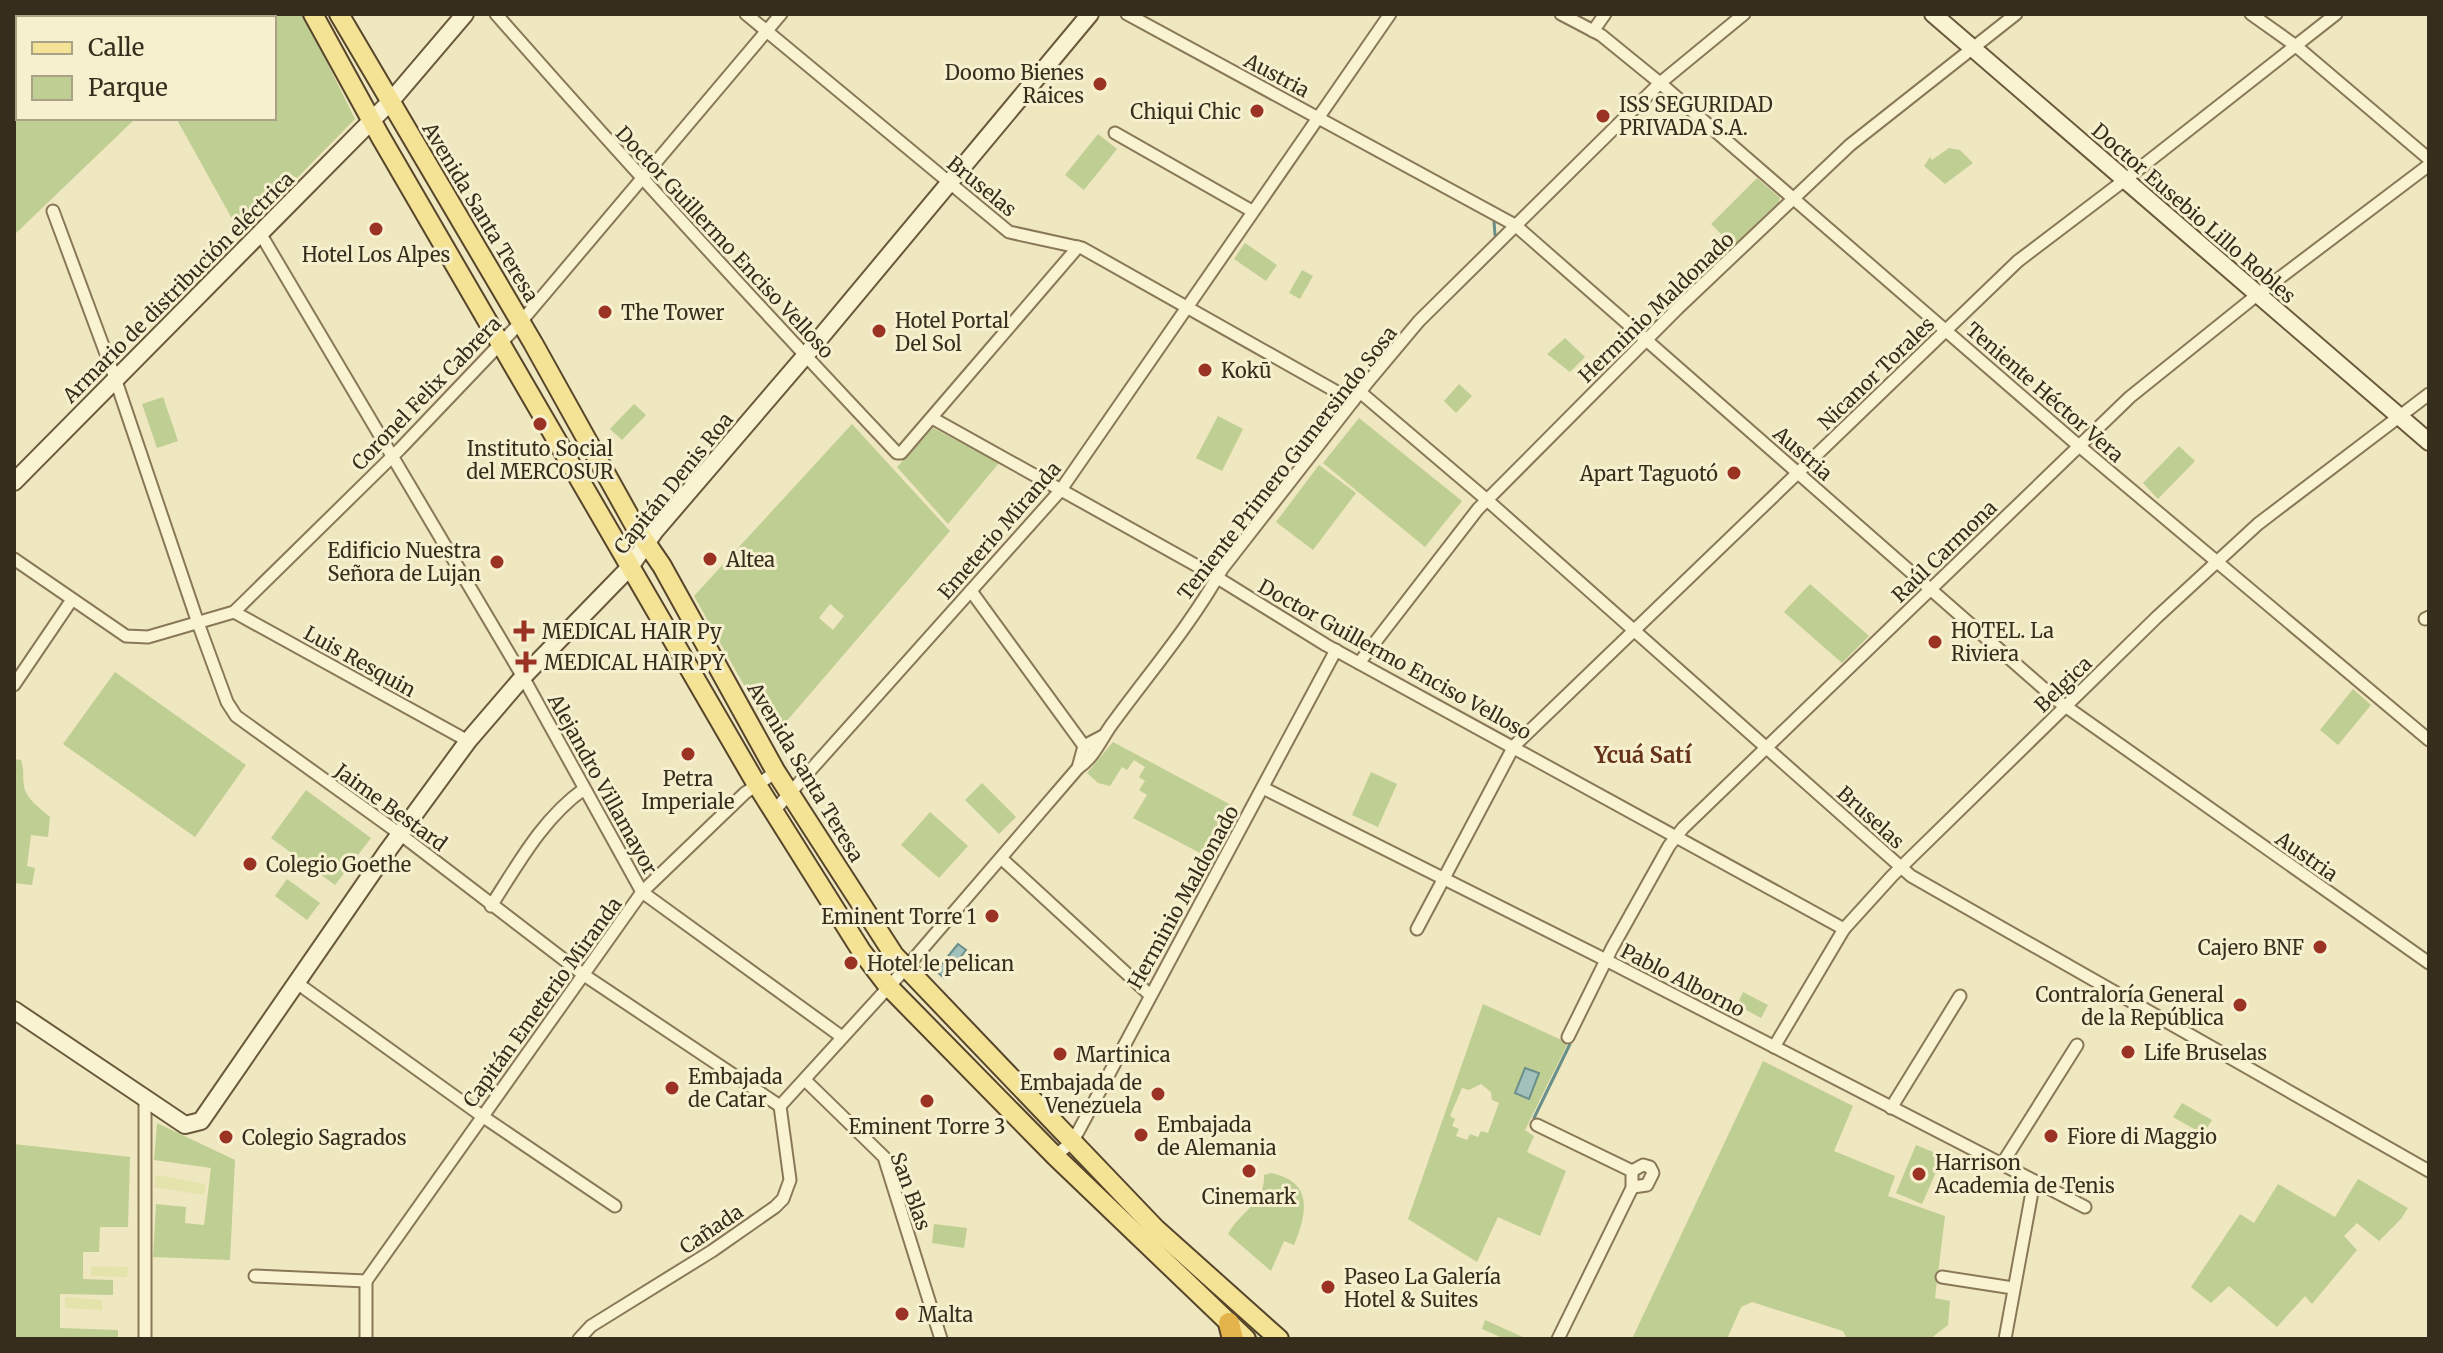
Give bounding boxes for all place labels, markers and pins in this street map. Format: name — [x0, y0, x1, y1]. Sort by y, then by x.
place label: Doomo Bienes Raices — [945, 60, 1084, 108]
marker: Doomo Bienes Raices — [1091, 75, 1109, 93]
place label: ISS SEGURIDAD PRIVADA S.A. — [1619, 92, 1773, 140]
place label: Chiqui Chic — [1130, 99, 1241, 124]
marker: Chiqui Chic — [1248, 102, 1266, 120]
marker: ISS SEGURIDAD PRIVADA S.A. — [1594, 107, 1612, 125]
marker: Hotel Los Alpes — [367, 220, 385, 238]
place label: Hotel Los Alpes — [302, 242, 450, 267]
place label: The Tower — [621, 300, 724, 325]
marker: The Tower — [596, 303, 614, 321]
place label: Hotel Portal Del Sol — [895, 308, 1009, 356]
marker: Hotel Portal Del Sol — [870, 322, 888, 340]
place label: Kokū — [1221, 358, 1272, 383]
marker: Kokū — [1196, 361, 1214, 379]
marker: Instituto Social del MERCOSUR — [531, 415, 549, 433]
place label: Instituto Social del MERCOSUR — [466, 436, 614, 484]
place label: Apart Taguotó — [1579, 461, 1718, 486]
marker: Apart Taguotó — [1725, 464, 1743, 482]
place label: Edificio Nuestra Señora de Lujan — [327, 538, 481, 586]
place label: Altea — [725, 547, 775, 572]
marker: Altea — [701, 550, 719, 568]
marker: Edificio Nuestra Señora de Lujan — [488, 553, 506, 571]
place label: HOTEL. La Riviera — [1951, 618, 2054, 666]
place label: MEDICAL HAIR Py — [542, 619, 722, 644]
marker: MEDICAL HAIR Py — [513, 620, 535, 642]
marker: HOTEL. La Riviera — [1926, 633, 1944, 651]
place label: MEDICAL HAIR PY — [544, 650, 726, 675]
marker: MEDICAL HAIR PY — [515, 651, 537, 673]
marker: Petra Imperiale — [679, 745, 697, 763]
place label: Petra Imperiale — [642, 766, 734, 814]
place label: Colegio Goethe — [266, 852, 411, 877]
marker: Colegio Goethe — [241, 855, 259, 873]
place label: Eminent Torre 1 — [821, 904, 976, 929]
marker: Eminent Torre 1 — [983, 907, 1001, 925]
place label: Cajero BNF — [2198, 935, 2304, 960]
marker: Cajero BNF — [2311, 938, 2329, 956]
place label: Hotel le pelican — [867, 951, 1014, 976]
marker: Hotel le pelican — [842, 954, 860, 972]
place label: Contraloría General de la República — [2035, 982, 2224, 1030]
marker: Contraloría General de la República — [2231, 996, 2249, 1014]
place label: Life Bruselas — [2144, 1040, 2267, 1065]
place label: Martinica — [1076, 1042, 1171, 1067]
marker: Life Bruselas — [2119, 1043, 2137, 1061]
marker: Martinica — [1051, 1045, 1069, 1063]
place label: Embajada de Catar — [688, 1064, 783, 1112]
place label: Embajada de Venezuela — [1020, 1070, 1142, 1118]
marker: Embajada de Catar — [663, 1079, 681, 1097]
marker: Embajada de Venezuela — [1149, 1085, 1167, 1103]
marker: Eminent Torre 3 — [918, 1092, 936, 1110]
place label: Embajada de Alemania — [1157, 1112, 1277, 1160]
place label: Eminent Torre 3 — [848, 1114, 1006, 1139]
place label: Fiore di Maggio — [2067, 1124, 2217, 1149]
place label: Colegio Sagrados — [242, 1125, 407, 1150]
marker: Embajada de Alemania — [1132, 1126, 1150, 1144]
marker: Fiore di Maggio — [2042, 1127, 2060, 1145]
marker: Colegio Sagrados — [217, 1128, 235, 1146]
place label: Harrison Academia de Tenis — [1934, 1150, 2115, 1198]
marker: Cinemark — [1240, 1162, 1258, 1180]
marker: Harrison Academia de Tenis — [1910, 1165, 1928, 1183]
place label: Cinemark — [1202, 1184, 1297, 1209]
place label: Paseo La Galería Hotel & Suites — [1344, 1264, 1501, 1312]
marker: Paseo La Galería Hotel & Suites — [1319, 1278, 1337, 1296]
place label: Malta — [918, 1302, 974, 1327]
marker: Malta — [893, 1305, 911, 1323]

